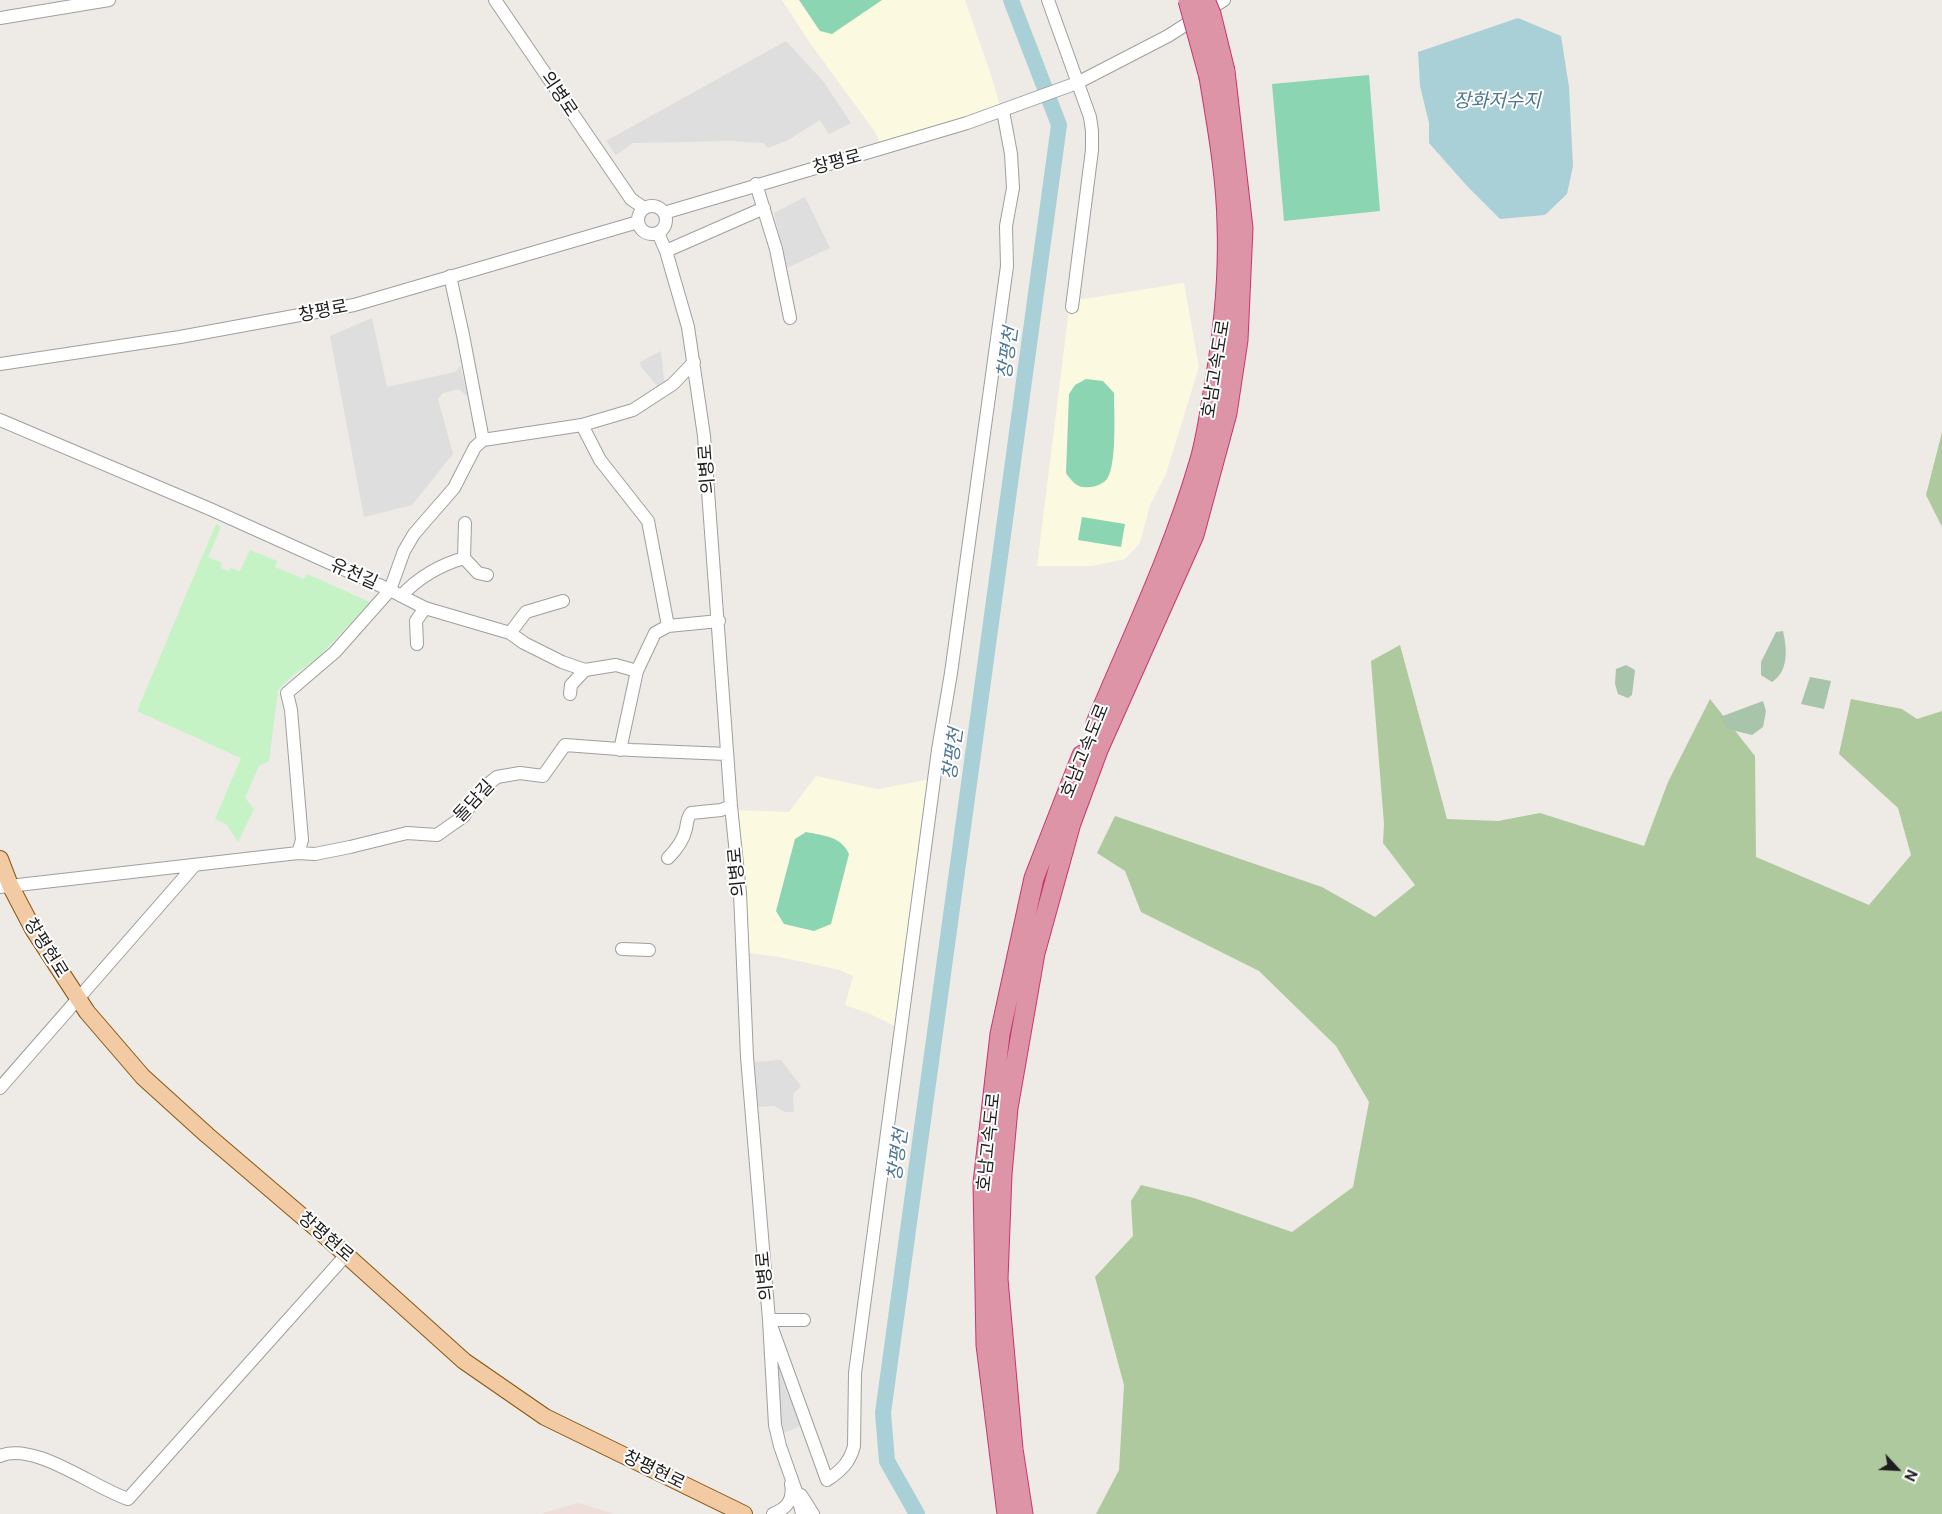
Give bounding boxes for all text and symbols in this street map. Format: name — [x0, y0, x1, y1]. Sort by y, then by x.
street label: 의병로 — [536, 67, 582, 121]
water label: 장화저수지 — [1453, 90, 1541, 112]
street label: 창평로 — [810, 145, 864, 179]
street label: 창평로 — [297, 296, 349, 326]
street label: 호남고속도로 — [1198, 318, 1234, 420]
water label: 창평천 — [993, 325, 1023, 381]
street label: 의병로 — [694, 443, 720, 495]
street label: 유천길 — [327, 554, 381, 594]
street label: 호남고속도로 — [1056, 701, 1114, 801]
water label: 창평천 — [938, 726, 968, 782]
street label: 돌담길 — [449, 775, 499, 827]
street label: 의병로 — [724, 846, 750, 898]
street label: 창평현로 — [19, 914, 73, 982]
street label: 호남고속도로 — [973, 1091, 1005, 1193]
water label: 창평천 — [883, 1127, 913, 1183]
street label: 창평현로 — [294, 1207, 358, 1267]
street label: 의병로 — [752, 1250, 778, 1302]
north arrow — [1872, 1444, 1922, 1494]
street label: 창평현로 — [619, 1446, 689, 1494]
text: N — [1901, 1467, 1920, 1484]

